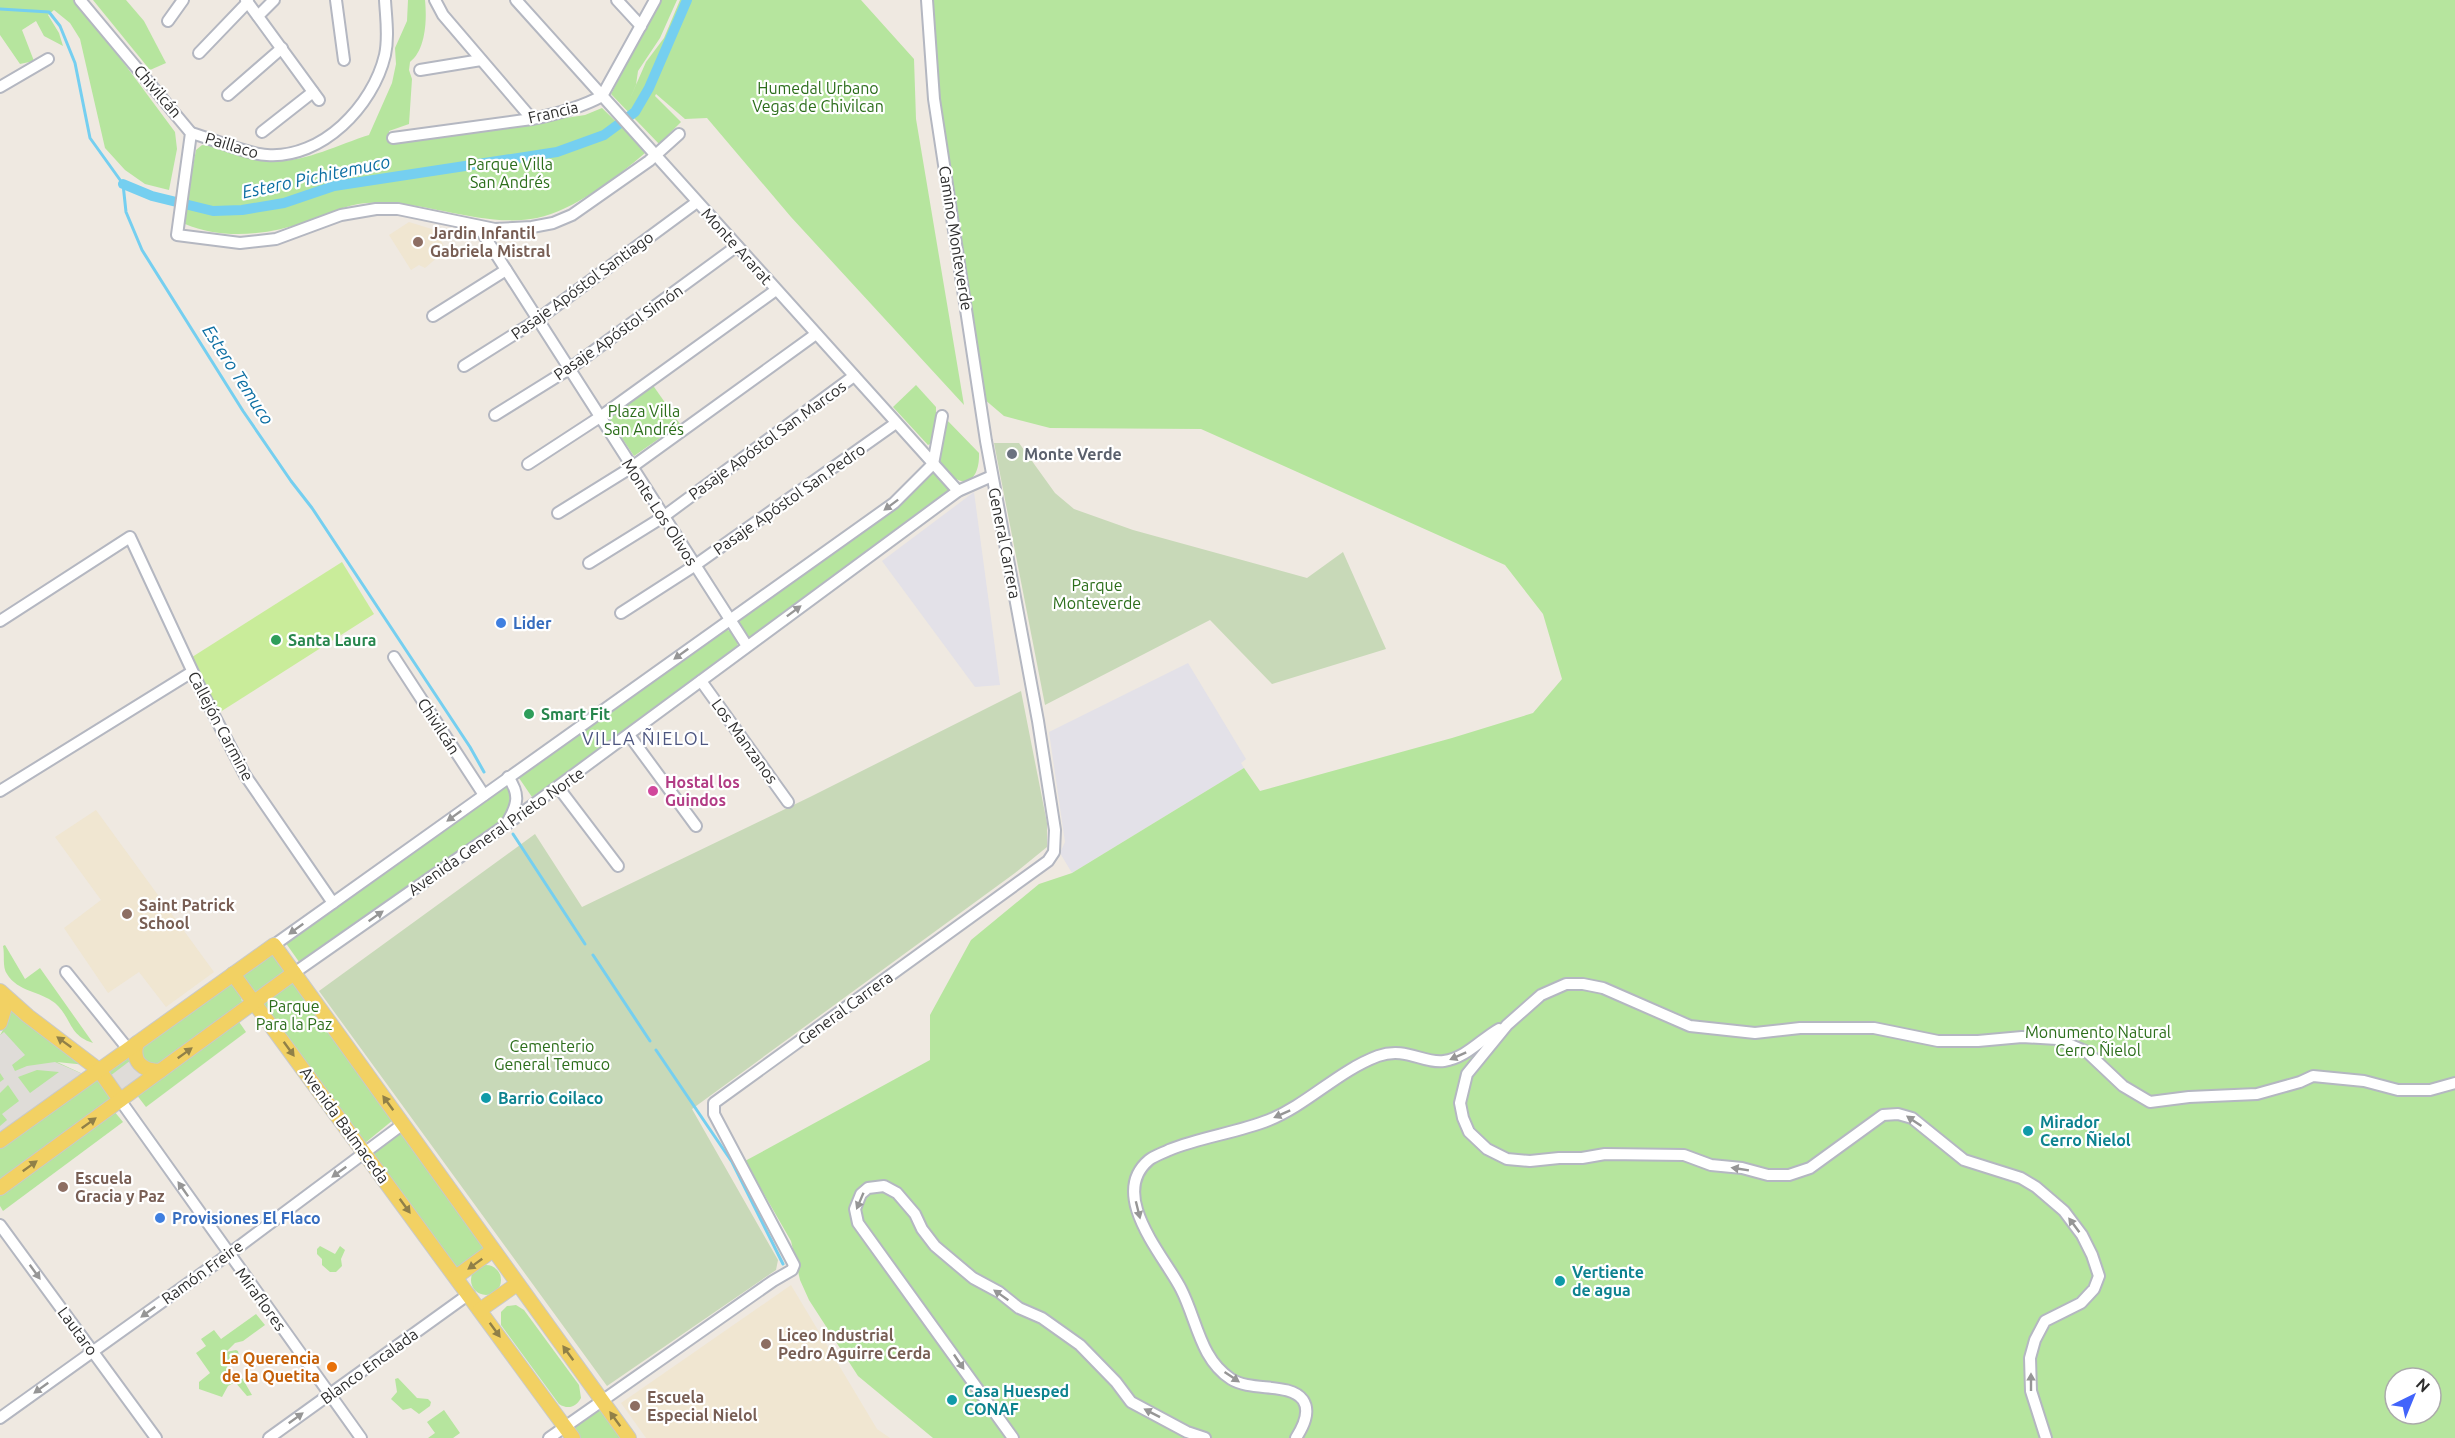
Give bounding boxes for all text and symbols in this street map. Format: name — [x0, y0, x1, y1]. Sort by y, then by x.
street label: Chivilcán — [130, 61, 186, 121]
park label: Humedal Urbano Vegas de Chivilcan — [752, 79, 884, 115]
street label: Francia — [526, 97, 580, 127]
street label: Paillaco — [203, 128, 261, 162]
water label: Estero Pichitemuco — [240, 151, 392, 201]
park label: Parque Villa San Andrés — [467, 155, 553, 191]
street label: Camino Monteverde — [936, 164, 976, 312]
street label: Monte Ararat — [698, 204, 776, 288]
place label: Jardin Infantil Gabriela Mistral — [430, 224, 550, 260]
street label: Pasaje Apóstol Santiago — [507, 227, 657, 343]
marker: Jardin Infantil Gabriela Mistral — [411, 235, 425, 249]
street label: Pasaje Apóstol Simón — [550, 281, 686, 383]
water label: Estero Temuco — [199, 321, 279, 428]
street label: Pasaje Apóstol San Marcos — [685, 377, 849, 503]
park label: Plaza Villa San Andrés — [604, 402, 684, 438]
street label: Pasaje Apóstol San Pedro — [710, 440, 868, 558]
place label: Monte Verde — [1024, 445, 1122, 463]
marker: Monte Verde — [1005, 447, 1019, 461]
street label: Monte Los Olivos — [619, 455, 701, 569]
street label: General Carrera — [985, 486, 1025, 600]
one-way arrow — [883, 498, 899, 511]
park label: Parque Monteverde — [1053, 576, 1141, 612]
one-way arrow — [786, 605, 802, 617]
place label: Lider — [513, 614, 552, 632]
marker: Lider — [494, 616, 508, 630]
place label: Santa Laura — [288, 631, 377, 649]
marker: Santa Laura — [269, 633, 283, 647]
one-way arrow — [674, 648, 690, 660]
street label: Callejón Carmine — [185, 668, 257, 784]
street label: Chivilcán — [414, 694, 464, 758]
street label: Los Manzanos — [708, 695, 782, 787]
place label: Smart Fit — [541, 705, 610, 723]
marker: Smart Fit — [522, 707, 536, 721]
district label: VILLA ÑIELOL — [582, 727, 710, 748]
street label: Avenida General Prieto Norte — [405, 763, 587, 899]
place label: Hostal los Guindos — [665, 773, 740, 809]
marker: Hostal los Guindos — [646, 784, 660, 798]
one-way arrow — [447, 810, 463, 822]
place label: Saint Patrick School — [139, 896, 235, 932]
marker: Saint Patrick School — [120, 907, 134, 921]
one-way arrow — [368, 911, 384, 922]
one-way arrow — [288, 923, 303, 935]
street label: General Carrera — [794, 968, 896, 1048]
park label: Parque Para la Paz — [256, 997, 332, 1033]
park label: Monumento Natural Cerro Ñielol — [2025, 1023, 2171, 1059]
one-way arrow — [56, 1036, 72, 1048]
park label: Cementerio General Temuco — [494, 1037, 610, 1073]
one-way arrow — [283, 1041, 295, 1057]
one-way arrow — [176, 1047, 192, 1059]
one-way arrow — [1449, 1051, 1466, 1060]
street label: Avenida Balmaceda — [297, 1063, 393, 1187]
place label: Barrio Coilaco — [498, 1089, 603, 1107]
marker: Barrio Coilaco — [479, 1091, 493, 1105]
one-way arrow — [382, 1096, 394, 1112]
one-way arrow — [1273, 1110, 1291, 1120]
place label: Mirador Cerro Ñielol — [2040, 1113, 2131, 1149]
one-way arrow — [1905, 1116, 1922, 1127]
one-way arrow — [80, 1117, 96, 1129]
marker: Mirador Cerro Ñielol — [2021, 1124, 2035, 1138]
one-way arrow — [22, 1160, 38, 1172]
one-way arrow — [1731, 1164, 1750, 1173]
one-way arrow — [332, 1166, 348, 1178]
place label: Escuela Gracia y Paz — [75, 1169, 165, 1205]
marker: Escuela Gracia y Paz — [56, 1180, 70, 1194]
one-way arrow — [177, 1181, 189, 1197]
one-way arrow — [855, 1193, 865, 1211]
one-way arrow — [398, 1199, 410, 1214]
one-way arrow — [1134, 1200, 1144, 1219]
place label: Provisiones El Flaco — [172, 1209, 321, 1227]
marker: Provisiones El Flaco — [153, 1211, 167, 1225]
one-way arrow — [2068, 1217, 2080, 1233]
street label: Ramón Freire — [158, 1237, 246, 1307]
one-way arrow — [467, 1257, 482, 1269]
place label: Vertiente de agua — [1572, 1263, 1644, 1299]
one-way arrow — [28, 1264, 40, 1279]
street label: Miraflores — [232, 1264, 290, 1334]
marker: Vertiente de agua — [1553, 1274, 1567, 1288]
one-way arrow — [992, 1289, 1009, 1300]
street label: Lautaro — [54, 1303, 102, 1359]
one-way arrow — [140, 1306, 156, 1318]
one-way arrow — [489, 1322, 501, 1338]
street label: Blanco Encalada — [317, 1325, 421, 1407]
place label: Liceo Industrial Pedro Aguirre Cerda — [778, 1326, 931, 1362]
marker: Liceo Industrial Pedro Aguirre Cerda — [759, 1337, 773, 1351]
one-way arrow — [562, 1346, 574, 1361]
place label: La Querencia de la Quetita — [221, 1349, 320, 1385]
one-way arrow — [953, 1354, 964, 1371]
marker: La Querencia de la Quetita — [325, 1360, 339, 1374]
north arrow — [2383, 1366, 2443, 1426]
one-way arrow — [1223, 1371, 1240, 1382]
one-way arrow — [2026, 1372, 2036, 1391]
text: N — [2413, 1374, 2434, 1396]
one-way arrow — [34, 1382, 49, 1394]
place label: Casa Huesped CONAF — [964, 1382, 1069, 1418]
place label: Escuela Especial Nielol — [647, 1388, 758, 1424]
marker: Casa Huesped CONAF — [945, 1393, 959, 1407]
marker: Escuela Especial Nielol — [628, 1399, 642, 1413]
one-way arrow — [1143, 1408, 1160, 1418]
one-way arrow — [609, 1412, 621, 1428]
one-way arrow — [288, 1413, 303, 1425]

